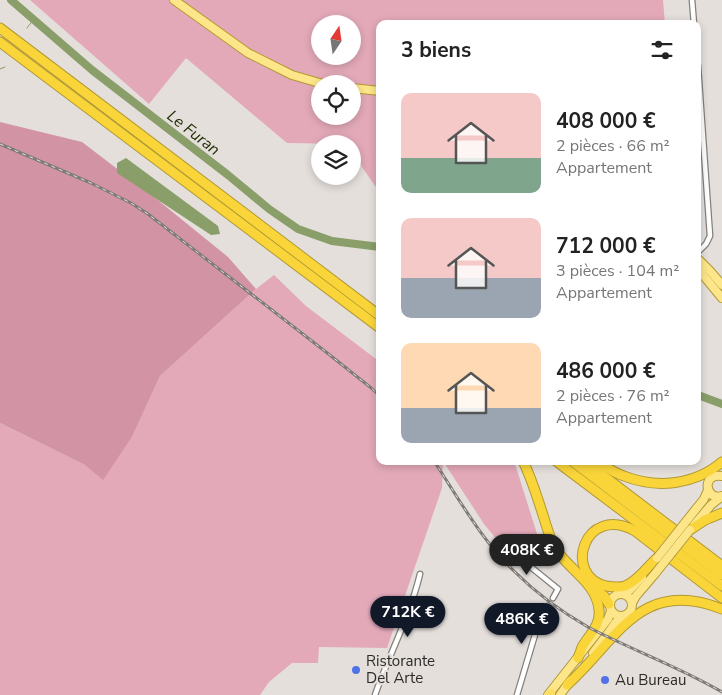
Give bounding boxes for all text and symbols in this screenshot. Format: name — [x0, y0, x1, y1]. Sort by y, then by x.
north arrow — [311, 15, 361, 65]
map controls — [311, 15, 361, 185]
text: 3 biens — [401, 36, 471, 64]
icon: filters — [648, 36, 676, 64]
button: locate — [311, 75, 361, 125]
water label: Le Furan — [162, 105, 225, 161]
text: 408 000 € — [556, 107, 656, 135]
icon: home — [441, 113, 501, 173]
button: layers — [311, 135, 361, 185]
text: 2 pièces · 66 m² — [556, 135, 670, 157]
text: Appartement — [556, 157, 652, 179]
text: 712 000 € — [556, 232, 656, 260]
icon: home — [441, 238, 501, 298]
text: 3 pièces · 104 m² — [556, 260, 679, 282]
text: Appartement — [556, 282, 652, 304]
text: 486 000 € — [556, 357, 656, 385]
icon: home — [441, 363, 501, 423]
text: 2 pièces · 76 m² — [556, 385, 670, 407]
text: Appartement — [556, 407, 652, 429]
pin: 408K € — [486, 534, 568, 576]
text: 408K € — [500, 539, 554, 561]
pin: 712K € — [367, 596, 449, 638]
text: 712K € — [381, 601, 435, 623]
pin: 486K € — [481, 602, 563, 645]
text: 486K € — [495, 608, 549, 630]
place label: Ristorante Del Arte — [366, 651, 435, 688]
marker: Ristorante Del Arte — [350, 664, 362, 676]
place label: Au Bureau — [615, 670, 686, 690]
marker: Au Bureau — [599, 674, 611, 686]

